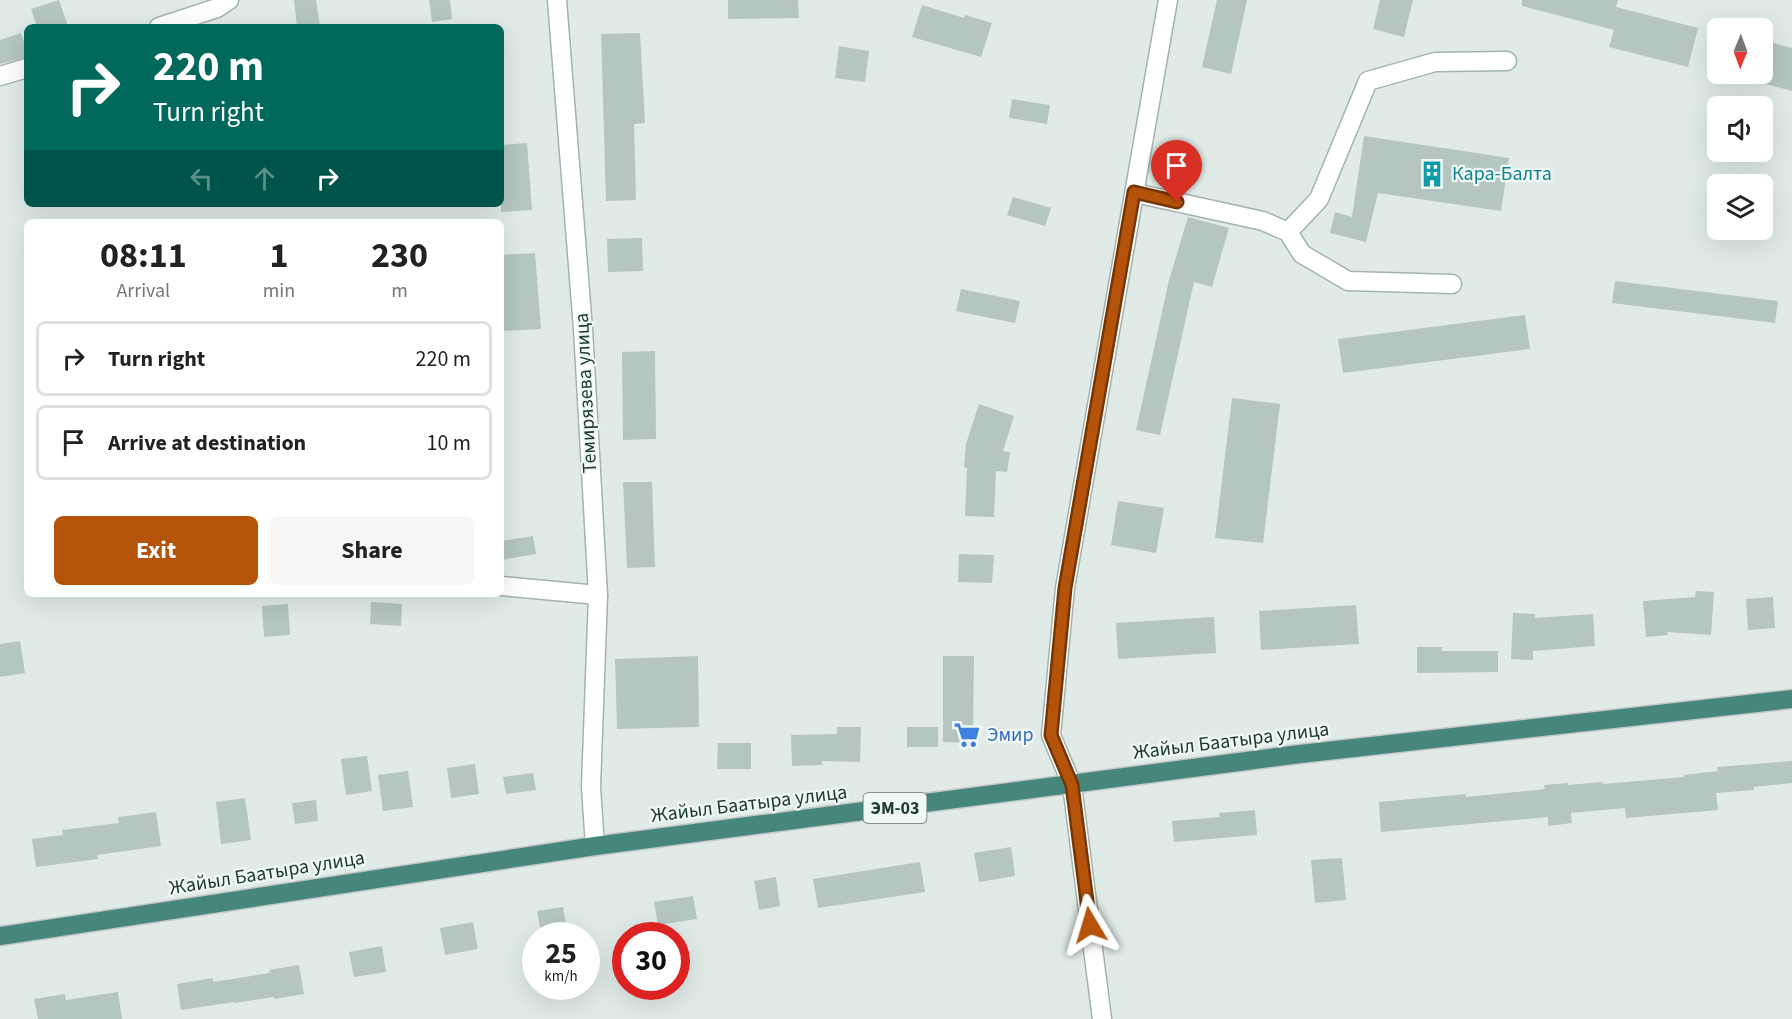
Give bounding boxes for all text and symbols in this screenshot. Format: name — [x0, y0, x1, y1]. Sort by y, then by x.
north arrow — [1707, 18, 1773, 84]
map controls — [1707, 18, 1773, 240]
text: 220 m — [153, 37, 264, 97]
icon: right — [54, 48, 132, 126]
text: Turn right — [153, 93, 264, 132]
button: sound — [1707, 96, 1773, 162]
pin — [1151, 140, 1202, 202]
icon: arrive — [1160, 149, 1193, 182]
building icon: Кара-Балта — [1417, 159, 1447, 189]
place label: Кара-Балта — [1452, 160, 1552, 188]
icon: left — [185, 162, 218, 195]
icon: ahead — [248, 162, 281, 195]
icon: right — [311, 162, 344, 195]
button: layers — [1707, 174, 1773, 240]
text: 08:11 — [100, 230, 187, 281]
text: 1 — [269, 230, 288, 281]
text: 230 — [371, 230, 428, 281]
text: Arrival — [116, 277, 170, 305]
text: min — [263, 277, 295, 305]
text: m — [391, 277, 408, 305]
street label: Темирязева улица — [568, 312, 604, 474]
icon: right — [57, 342, 90, 375]
text: Turn right — [108, 343, 205, 375]
text: 220 m — [416, 343, 471, 375]
icon: arrive — [57, 426, 90, 459]
text: Arrive at destination — [108, 427, 306, 459]
text: 10 m — [426, 427, 471, 459]
button: Exit — [54, 516, 258, 585]
button: Share — [270, 516, 474, 585]
street label: Жайыл Баатыра улица — [1131, 715, 1331, 767]
supermarket icon: Эмир — [952, 720, 982, 750]
place label: Эмир — [987, 721, 1033, 749]
street label: Жайыл Баатыра улица — [649, 778, 849, 830]
road number: ЭМ-03 — [864, 793, 926, 823]
street label: Жайыл Баатыра улица — [167, 844, 367, 902]
position arrow — [1058, 893, 1122, 957]
speed limit sign: 30 — [612, 922, 690, 1000]
text: 25 — [545, 932, 577, 975]
text: km/h — [544, 966, 578, 987]

